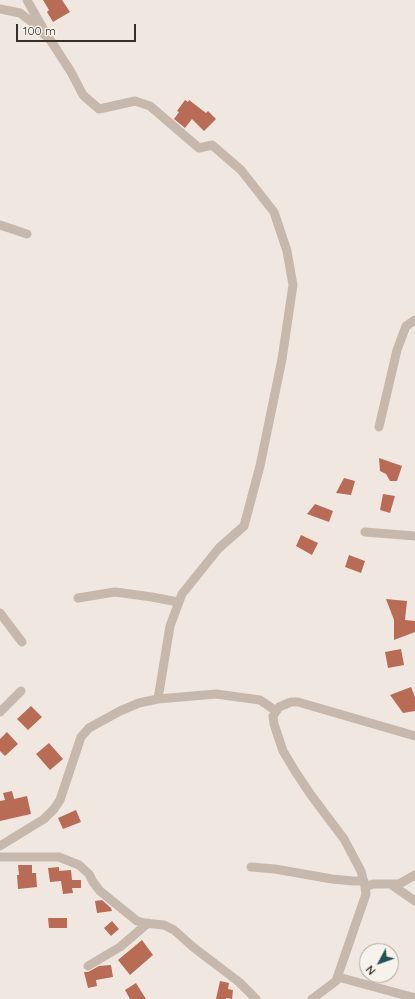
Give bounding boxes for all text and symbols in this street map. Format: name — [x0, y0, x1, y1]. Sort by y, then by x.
scale bar — [18, 16, 138, 42]
text: 100 m — [23, 23, 56, 38]
north arrow — [359, 943, 399, 983]
text: N — [363, 963, 379, 978]

